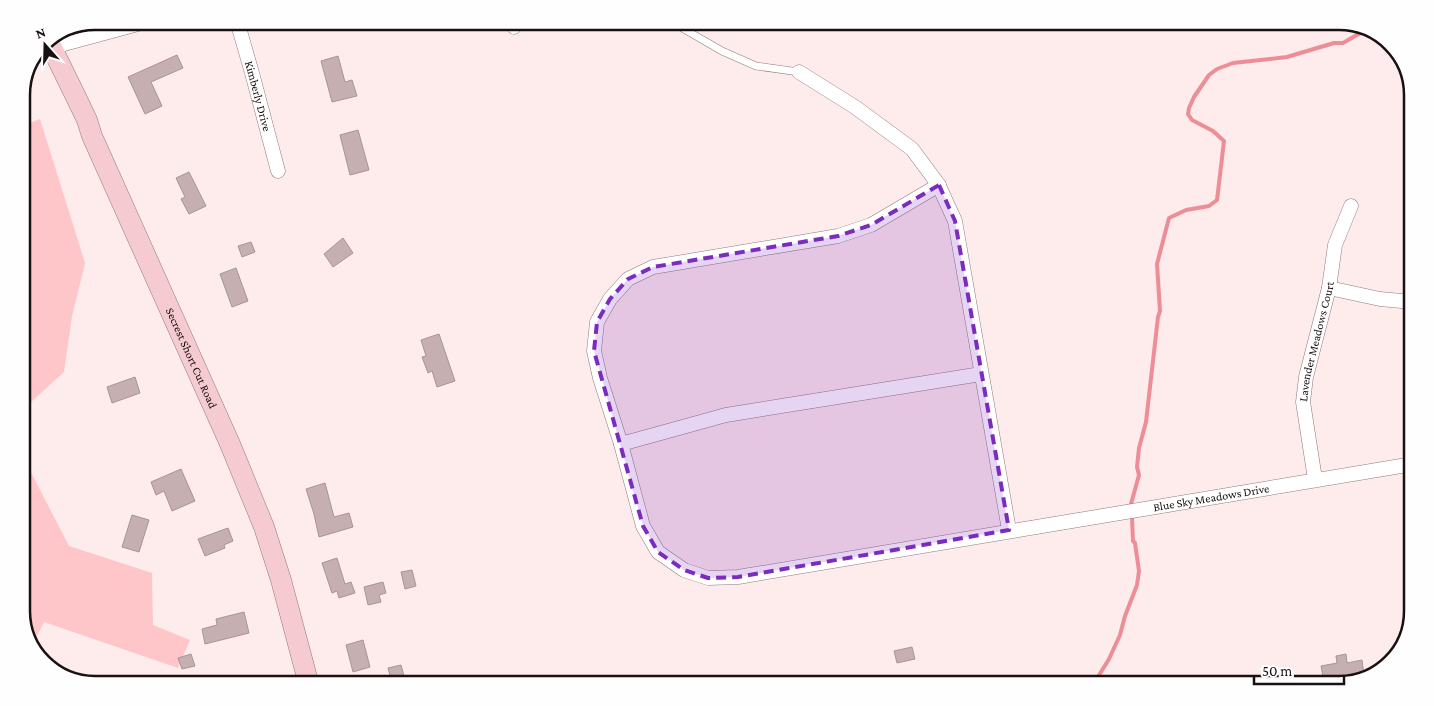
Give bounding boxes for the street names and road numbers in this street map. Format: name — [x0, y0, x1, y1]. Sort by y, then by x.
street label: Kimberly Drive — [242, 59, 274, 133]
street label: Lavender Meadows Court — [1296, 280, 1337, 402]
street label: Secrest Short Cut Road — [163, 306, 220, 411]
street label: Blue Sky Meadows Drive — [1152, 481, 1270, 514]

